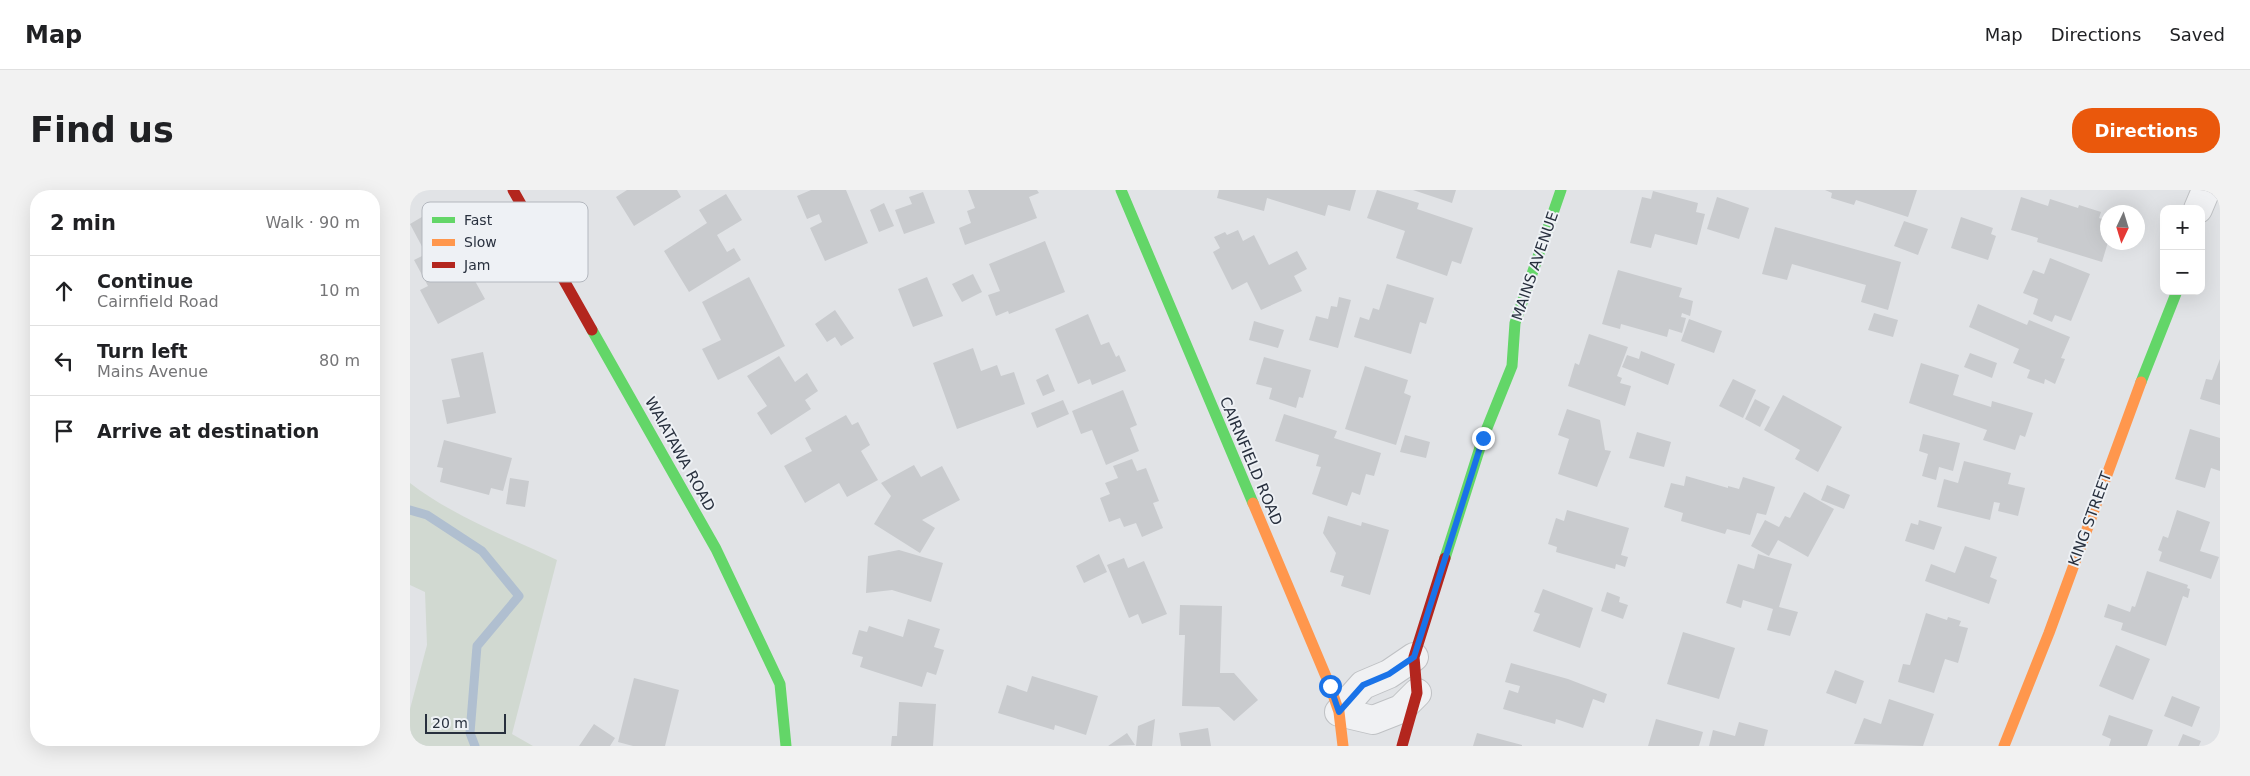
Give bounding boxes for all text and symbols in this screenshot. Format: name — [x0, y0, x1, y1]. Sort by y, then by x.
text: Map — [25, 21, 82, 49]
text: Map — [1985, 24, 2023, 45]
text: Directions — [2051, 24, 2141, 45]
text: Saved — [2169, 24, 2225, 45]
button: Directions — [2072, 108, 2220, 153]
text: Find us — [30, 110, 174, 150]
legend — [422, 202, 588, 282]
north arrow — [2100, 205, 2145, 250]
map controls — [2160, 205, 2205, 295]
button: + — [2160, 205, 2205, 250]
street label: MAINS AVENUE — [1508, 209, 1562, 323]
text: 2 min — [50, 211, 116, 235]
text: Fast — [464, 212, 493, 228]
text: Walk · 90 m — [265, 213, 360, 232]
text: Slow — [464, 234, 497, 250]
button: − — [2160, 250, 2205, 295]
text: Jam — [463, 257, 490, 273]
text: Continue — [97, 270, 193, 292]
icon: ahead — [50, 277, 78, 305]
text: 10 m — [319, 281, 360, 300]
text: Cairnfield Road — [97, 292, 219, 311]
text: Turn left — [97, 340, 188, 362]
icon: left — [50, 347, 78, 375]
text: 80 m — [319, 351, 360, 370]
text: Mains Avenue — [97, 362, 208, 381]
street label: WAIATAWA ROAD — [641, 394, 719, 514]
street label: CAIRNFIELD ROAD — [1216, 394, 1286, 528]
icon: arrive — [50, 417, 78, 445]
text: Arrive at destination — [97, 420, 319, 442]
route end — [1472, 427, 1495, 450]
street label: KING STREET — [2065, 469, 2116, 569]
route start — [1319, 675, 1342, 698]
scale bar — [425, 711, 506, 734]
text: 20 m — [432, 715, 468, 731]

